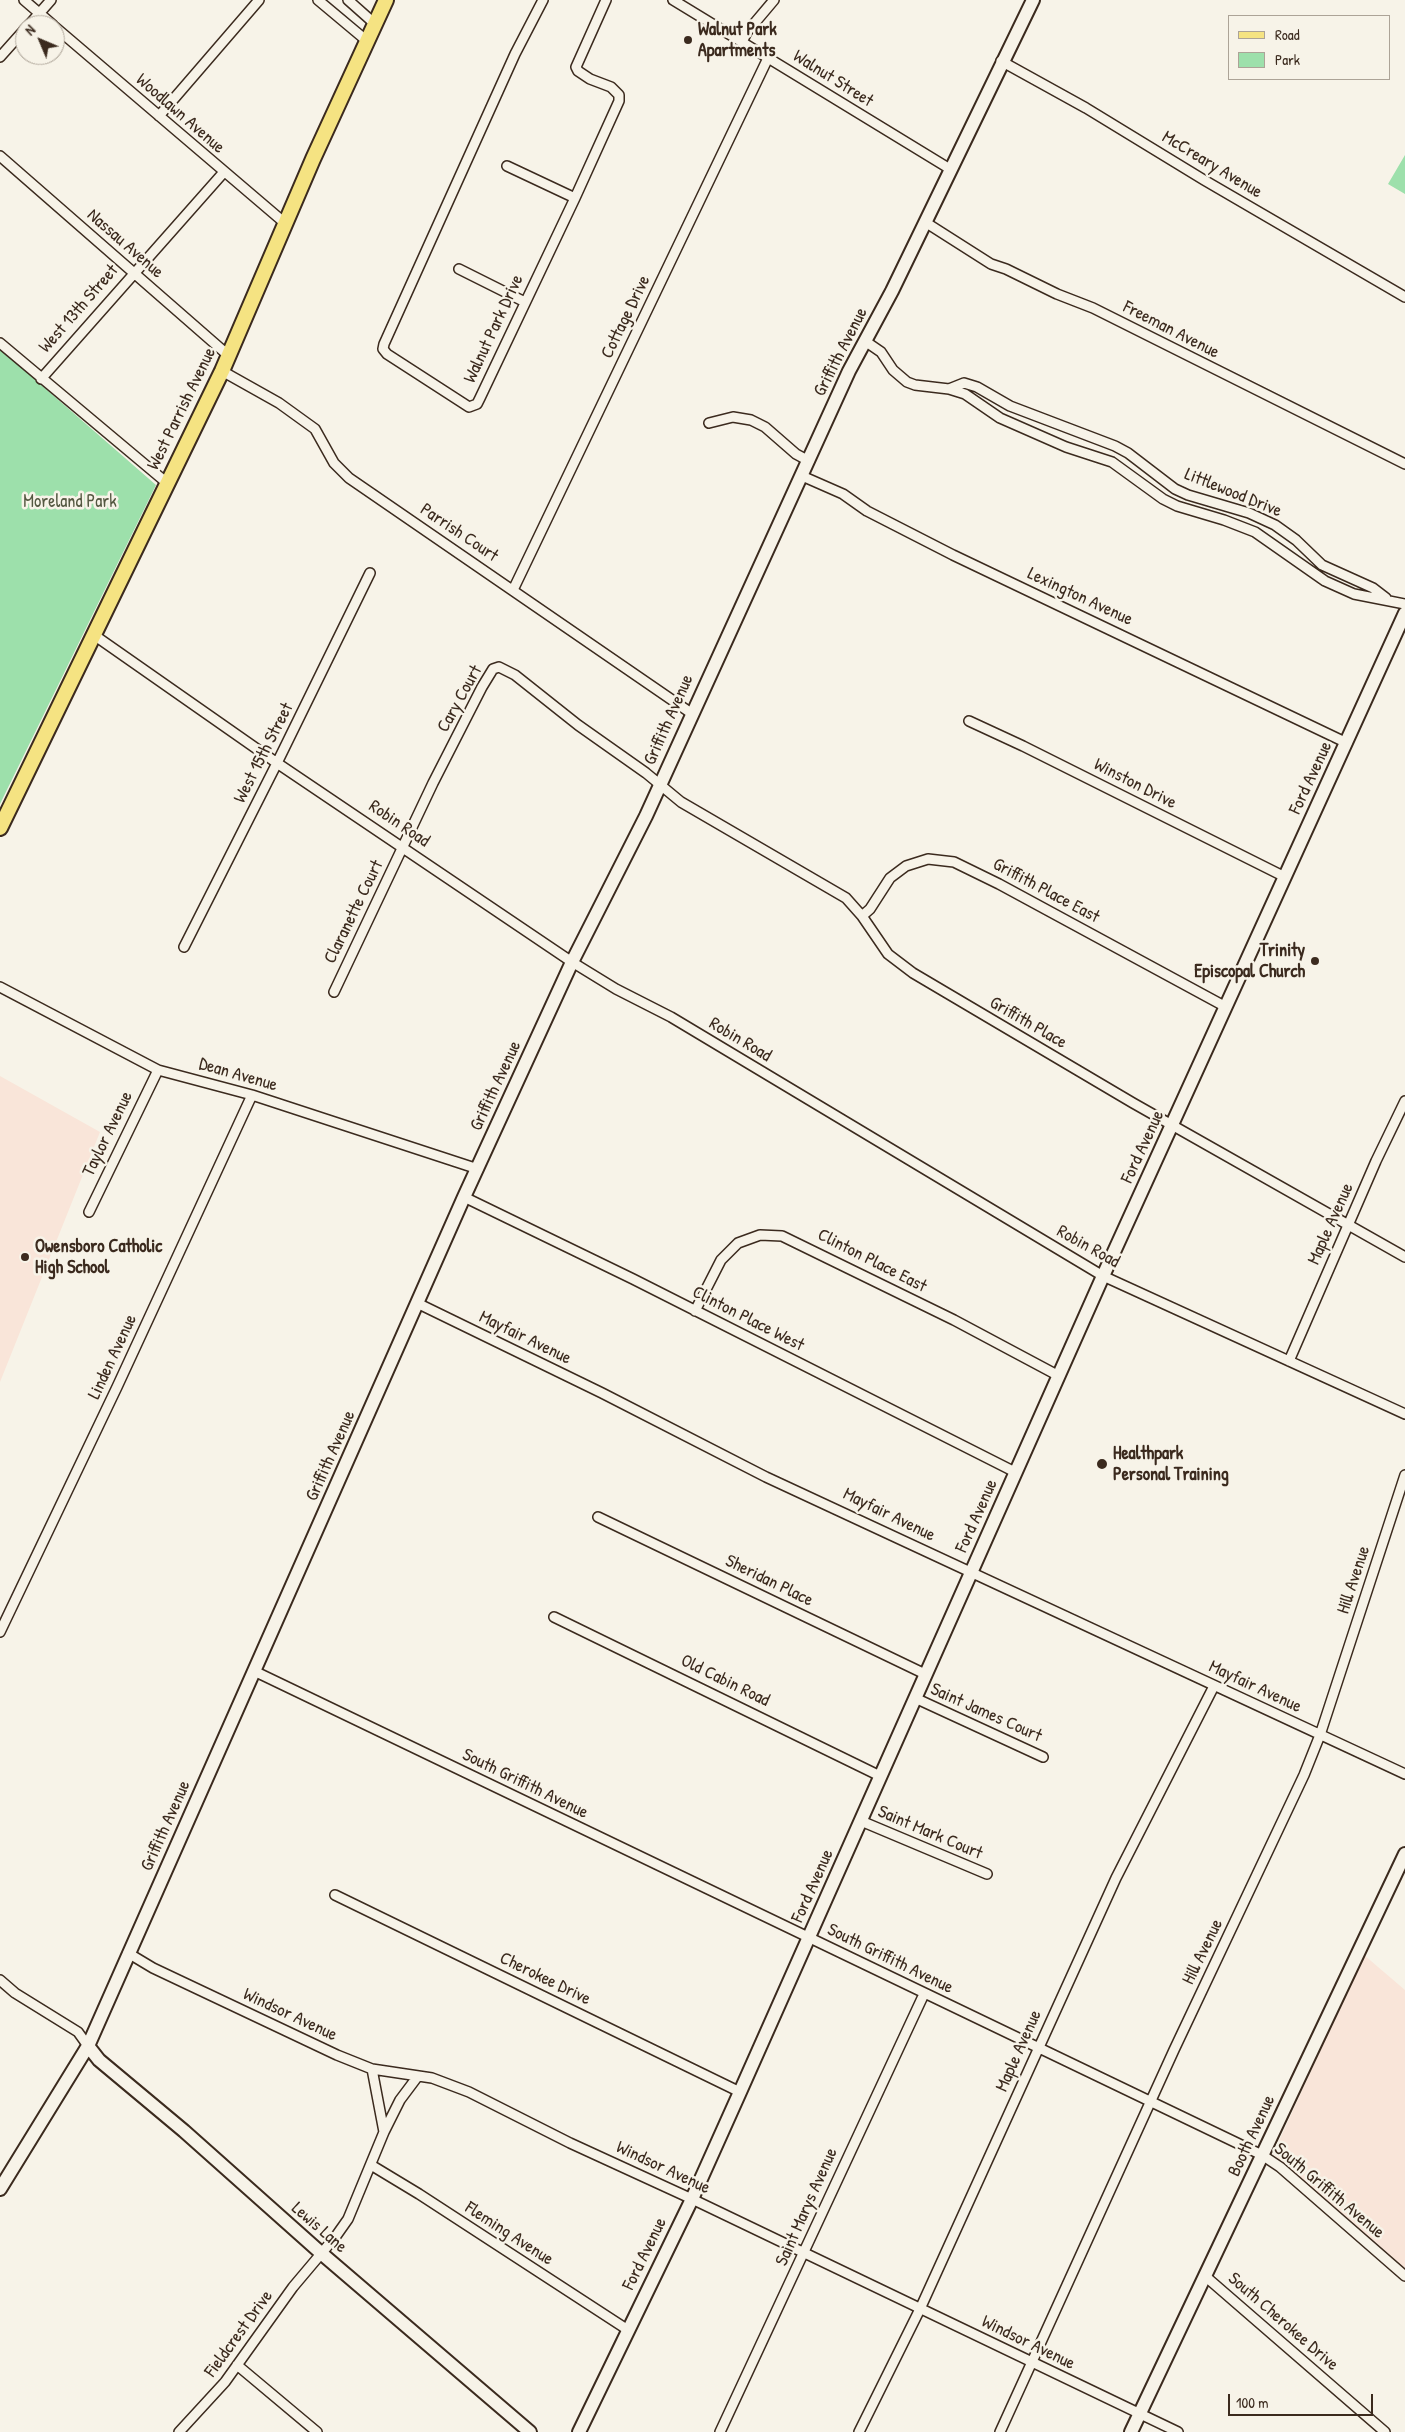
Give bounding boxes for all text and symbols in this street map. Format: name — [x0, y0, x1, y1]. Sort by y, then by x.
north arrow — [15, 15, 65, 65]
legend — [1228, 15, 1390, 80]
place label: Walnut Park Apartments — [698, 19, 777, 62]
text: N — [20, 20, 39, 39]
text: Road — [1275, 24, 1300, 45]
marker: Walnut Park Apartments — [682, 34, 694, 46]
street label: Walnut Street — [789, 46, 877, 112]
text: Park — [1275, 49, 1300, 70]
street label: Woodlawn Avenue — [131, 70, 229, 158]
street label: McCreary Avenue — [1158, 127, 1266, 203]
street label: Nassau Avenue — [82, 205, 168, 283]
street label: West 13th Street — [35, 260, 123, 358]
street label: Walnut Park Drive — [460, 272, 528, 386]
street label: Cottage Drive — [597, 272, 655, 362]
street label: Freeman Avenue — [1119, 296, 1223, 364]
street label: Griffith Avenue — [809, 304, 873, 400]
street label: West Parrish Avenue — [143, 344, 221, 474]
street label: Littlewood Drive — [1181, 464, 1285, 522]
park label: Moreland Park — [23, 491, 117, 513]
street label: Parrish Court — [416, 499, 502, 567]
street label: Lexington Avenue — [1024, 563, 1136, 631]
street label: Cary Court — [433, 662, 487, 736]
street label: Griffith Avenue — [639, 671, 699, 769]
street label: West 15th Street — [230, 699, 298, 807]
street label: Ford Avenue — [1285, 738, 1337, 818]
street label: Winston Drive — [1090, 754, 1180, 814]
street label: Robin Road — [365, 796, 433, 852]
street label: Griffith Place East — [989, 854, 1103, 928]
street label: Claranette Court — [320, 857, 388, 967]
place label: Trinity Episcopal Church — [1194, 940, 1305, 982]
marker: Trinity Episcopal Church — [1309, 955, 1321, 967]
street label: Griffith Place — [986, 992, 1070, 1054]
street label: Robin Road — [705, 1013, 775, 1067]
street label: Griffith Avenue — [466, 1038, 526, 1134]
street label: Dean Avenue — [196, 1053, 280, 1097]
street label: Taylor Avenue — [78, 1088, 138, 1180]
street label: Ford Avenue — [1117, 1107, 1169, 1187]
street label: Maple Avenue — [1303, 1180, 1359, 1268]
street label: Robin Road — [1053, 1221, 1123, 1273]
street label: Clinton Place East — [814, 1224, 930, 1298]
place label: Owensboro Catholic High School — [35, 1236, 162, 1278]
marker: Owensboro Catholic High School — [19, 1251, 31, 1263]
street label: Clinton Place West — [688, 1282, 808, 1356]
street label: Mayfair Avenue — [475, 1306, 575, 1370]
street label: Linden Avenue — [84, 1311, 142, 1403]
street label: Griffith Avenue — [301, 1407, 361, 1505]
place label: Healthpark Personal Training — [1113, 1443, 1229, 1486]
marker: Healthpark Personal Training — [1095, 1457, 1109, 1471]
street label: Ford Avenue — [951, 1476, 1003, 1556]
street label: Mayfair Avenue — [839, 1483, 939, 1547]
street label: Hill Avenue — [1333, 1543, 1375, 1617]
street label: Sheridan Place — [722, 1550, 816, 1612]
street label: Old Cabin Road — [677, 1650, 773, 1712]
street label: Mayfair Avenue — [1205, 1656, 1305, 1718]
street label: Saint James Court — [927, 1679, 1045, 1747]
street label: South Griffith Avenue — [459, 1744, 591, 1824]
street label: Griffith Avenue — [136, 1777, 196, 1875]
street label: Saint Mark Court — [874, 1801, 986, 1865]
street label: Ford Avenue — [787, 1846, 839, 1926]
street label: Hill Avenue — [1178, 1916, 1228, 1988]
street label: South Griffith Avenue — [824, 1919, 956, 1999]
street label: Cherokee Drive — [496, 1948, 594, 2010]
street label: Windsor Avenue — [240, 1984, 340, 2046]
street label: Maple Avenue — [991, 2007, 1047, 2095]
street label: Booth Avenue — [1224, 2092, 1280, 2180]
street label: Windsor Avenue — [613, 2137, 713, 2199]
street label: South Griffith Avenue — [1269, 2139, 1389, 2243]
street label: Saint Marys Avenue — [771, 2145, 843, 2269]
street label: Fleming Avenue — [461, 2197, 557, 2271]
street label: Lewis Lane — [287, 2198, 351, 2258]
street label: Ford Avenue — [618, 2214, 672, 2294]
street label: South Cherokee Drive — [1223, 2268, 1343, 2376]
street label: Fieldcrest Drive — [200, 2286, 278, 2382]
street label: Windsor Avenue — [978, 2311, 1078, 2375]
scale bar — [1230, 2384, 1375, 2416]
text: 100 m — [1236, 2392, 1269, 2413]

